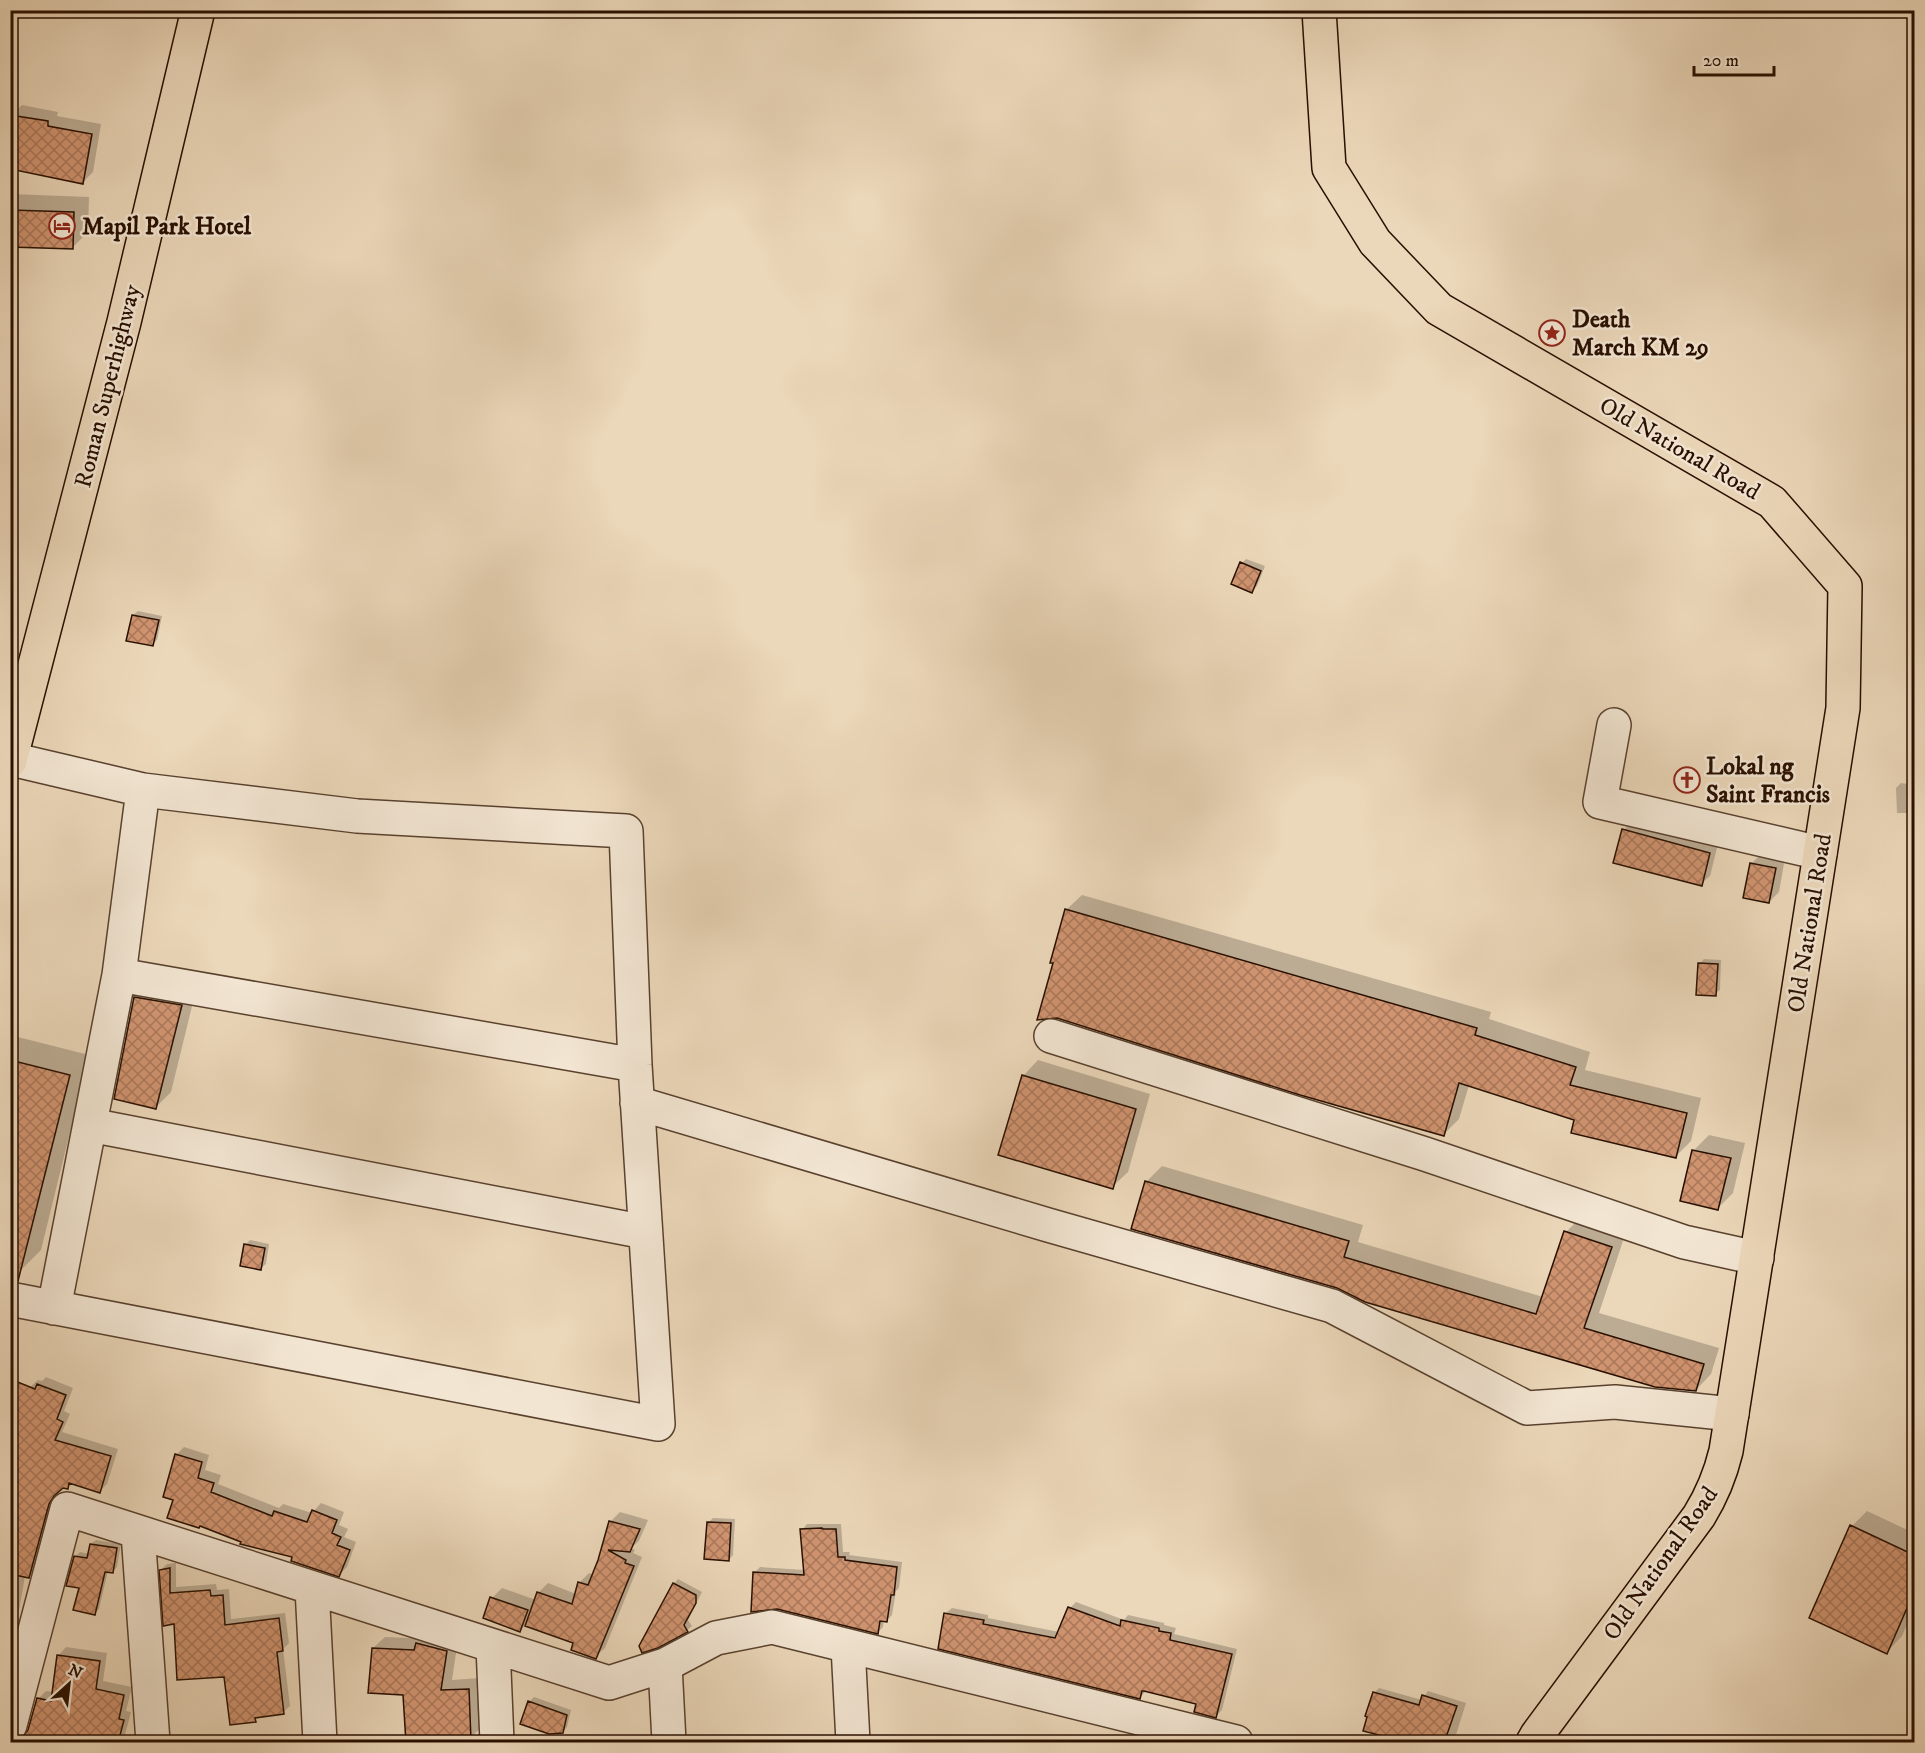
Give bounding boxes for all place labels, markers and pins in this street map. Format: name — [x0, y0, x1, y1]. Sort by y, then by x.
hotel icon: Mapil Park Hotel — [47, 211, 77, 241]
place label: Mapil Park Hotel — [82, 212, 252, 242]
place label: Death March KM 29 — [1572, 305, 1709, 363]
place icon: Death March KM 29 — [1537, 318, 1567, 348]
place label: Lokal ng Saint Francis — [1706, 752, 1830, 810]
church icon: Lokal ng Saint Francis — [1672, 765, 1702, 795]

